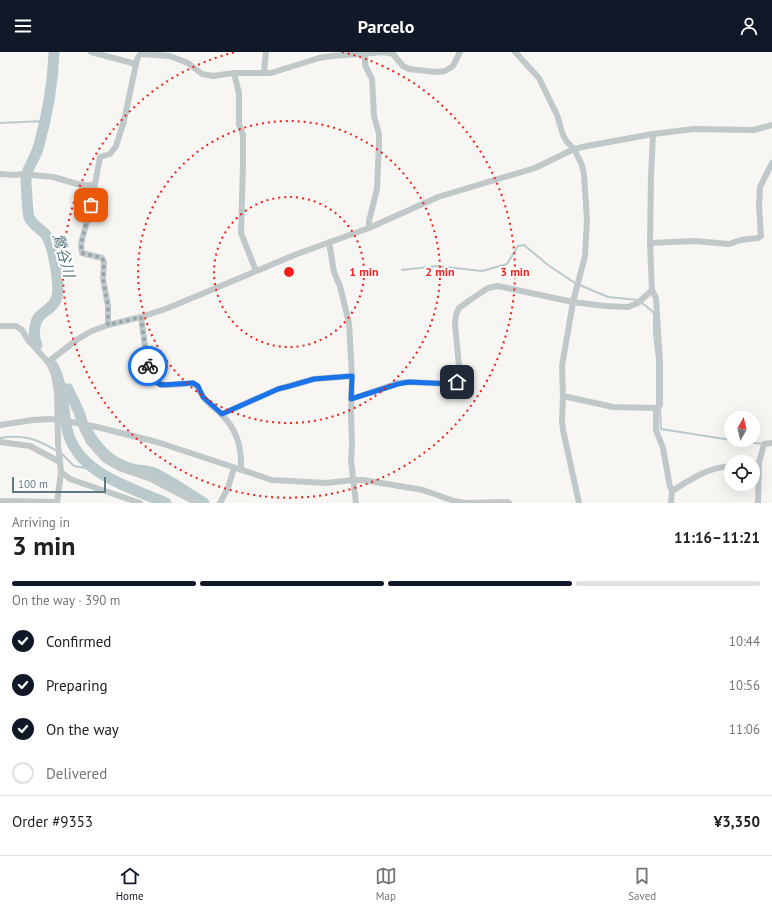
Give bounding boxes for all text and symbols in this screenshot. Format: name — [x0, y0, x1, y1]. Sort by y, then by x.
icon: menu — [12, 15, 34, 37]
text: Parcelo — [358, 15, 414, 38]
icon: person — [738, 15, 760, 37]
pin — [74, 188, 108, 222]
icon: bag — [80, 194, 102, 216]
water label: 鶯谷川 — [49, 231, 80, 281]
text: 1 min — [349, 264, 379, 279]
text: 2 min — [425, 264, 455, 279]
text: 3 min — [500, 264, 530, 279]
centre of rings — [282, 265, 296, 279]
courier — [128, 346, 168, 386]
icon: bike — [137, 355, 159, 377]
pin — [440, 365, 474, 399]
icon: home — [446, 371, 468, 393]
north arrow — [724, 411, 760, 447]
map controls — [724, 411, 760, 491]
button: locate — [724, 455, 760, 491]
scale bar — [12, 475, 106, 494]
text: 100 m — [18, 477, 48, 491]
text: Arriving in — [12, 514, 70, 531]
text: 11:16–11:21 — [674, 528, 760, 547]
text: 3 min — [12, 529, 75, 562]
text: On the way · 390 m — [12, 592, 120, 609]
icon: check — [12, 630, 34, 652]
text: Confirmed — [46, 632, 111, 651]
text: 10:44 — [729, 633, 760, 650]
icon: check — [12, 674, 34, 696]
text: Preparing — [46, 676, 108, 695]
text: 10:56 — [729, 677, 760, 694]
icon: check — [12, 718, 34, 740]
text: On the way — [46, 720, 119, 739]
text: 11:06 — [729, 721, 760, 738]
text: Delivered — [46, 764, 107, 783]
text: Order #9353 — [12, 812, 93, 831]
text: ¥3,350 — [714, 812, 760, 831]
tab: Home — [116, 865, 144, 903]
tab: Map — [375, 865, 397, 903]
tab: Saved — [628, 865, 656, 903]

